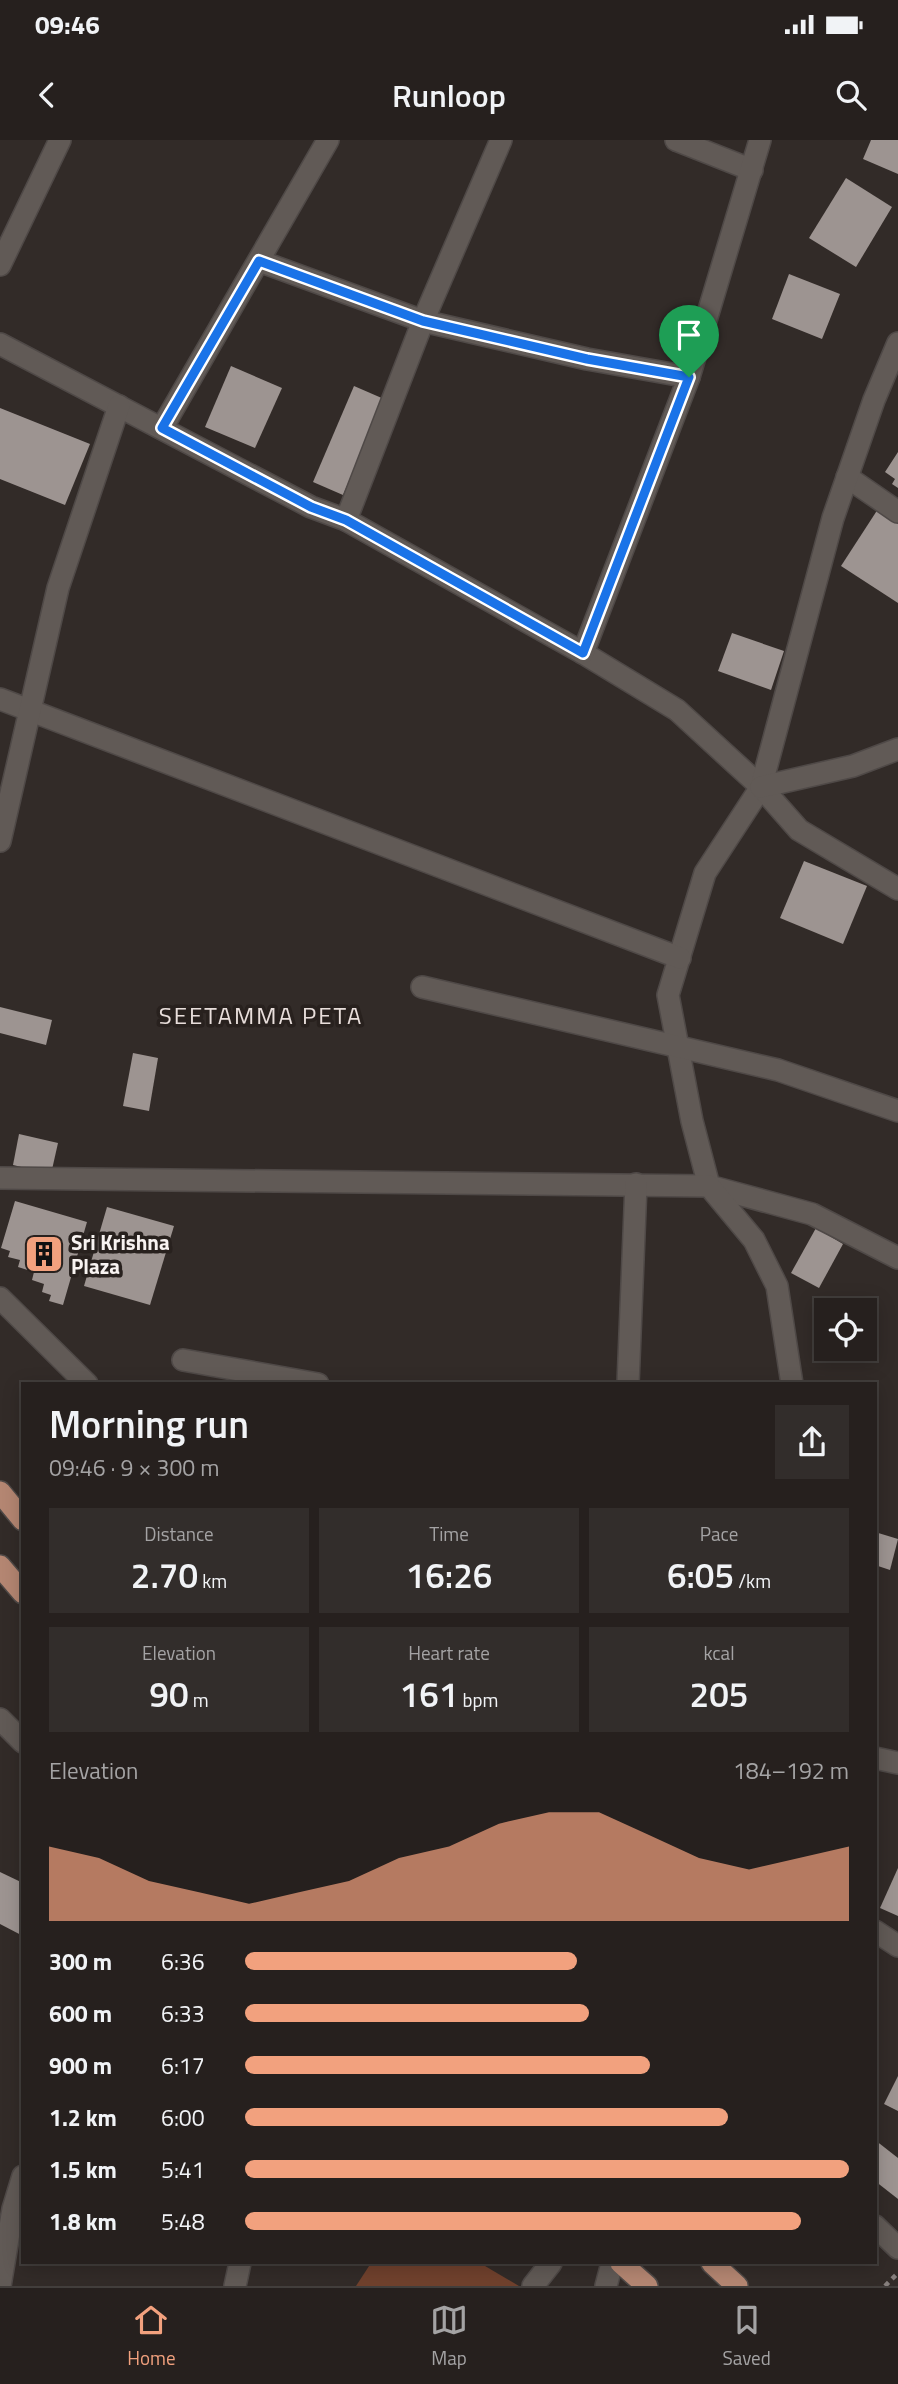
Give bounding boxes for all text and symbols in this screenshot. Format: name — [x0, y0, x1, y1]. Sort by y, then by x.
text: 09:46 — [35, 5, 100, 44]
text: Runloop — [392, 71, 506, 119]
icon: back — [28, 76, 66, 114]
icon: search — [832, 76, 870, 114]
pin — [659, 305, 719, 377]
icon: arrive — [670, 316, 708, 354]
district label: SEETAMMA PETA — [159, 997, 363, 1033]
place label: Sri Krishna Plaza — [71, 1226, 170, 1282]
building icon: Sri Krishna Plaza — [23, 1233, 65, 1275]
map controls — [814, 1298, 877, 1361]
button: locate — [814, 1298, 877, 1361]
text: Morning run — [49, 1395, 249, 1453]
button: share — [775, 1405, 849, 1479]
text: 09:46 · 9 × 300 m — [49, 1450, 219, 1485]
text: Distance — [144, 1519, 214, 1548]
text: Time — [429, 1519, 469, 1548]
text: Pace — [700, 1519, 738, 1548]
text: 2.70 — [131, 1548, 198, 1602]
text: 16:26 — [406, 1548, 492, 1602]
text: 6:05 — [667, 1548, 734, 1602]
text: km — [198, 1566, 227, 1595]
text: /km — [734, 1566, 771, 1595]
text: Elevation — [142, 1638, 216, 1667]
text: Heart rate — [408, 1638, 490, 1667]
text: kcal — [703, 1638, 735, 1667]
text: 90 — [149, 1667, 189, 1721]
text: 161 — [400, 1667, 458, 1721]
text: 205 — [690, 1667, 748, 1721]
text: m — [189, 1685, 209, 1714]
text: bpm — [458, 1685, 498, 1714]
text: Elevation — [49, 1753, 138, 1788]
text: 184–192 m — [733, 1753, 849, 1788]
text: 300 m — [49, 1944, 112, 1979]
text: 6:36 — [161, 1944, 205, 1979]
text: 600 m — [49, 1996, 112, 2031]
text: 6:33 — [161, 1996, 205, 2031]
text: 900 m — [49, 2048, 112, 2083]
text: 6:17 — [161, 2048, 205, 2083]
text: 1.2 km — [49, 2100, 117, 2135]
text: 6:00 — [161, 2100, 205, 2135]
text: 1.5 km — [49, 2152, 117, 2187]
text: 5:41 — [161, 2152, 205, 2187]
text: 1.8 km — [49, 2204, 117, 2239]
text: 5:48 — [161, 2204, 205, 2239]
tab: Home — [127, 2301, 175, 2372]
tab: Map — [430, 2301, 468, 2372]
tab: Saved — [722, 2301, 771, 2372]

